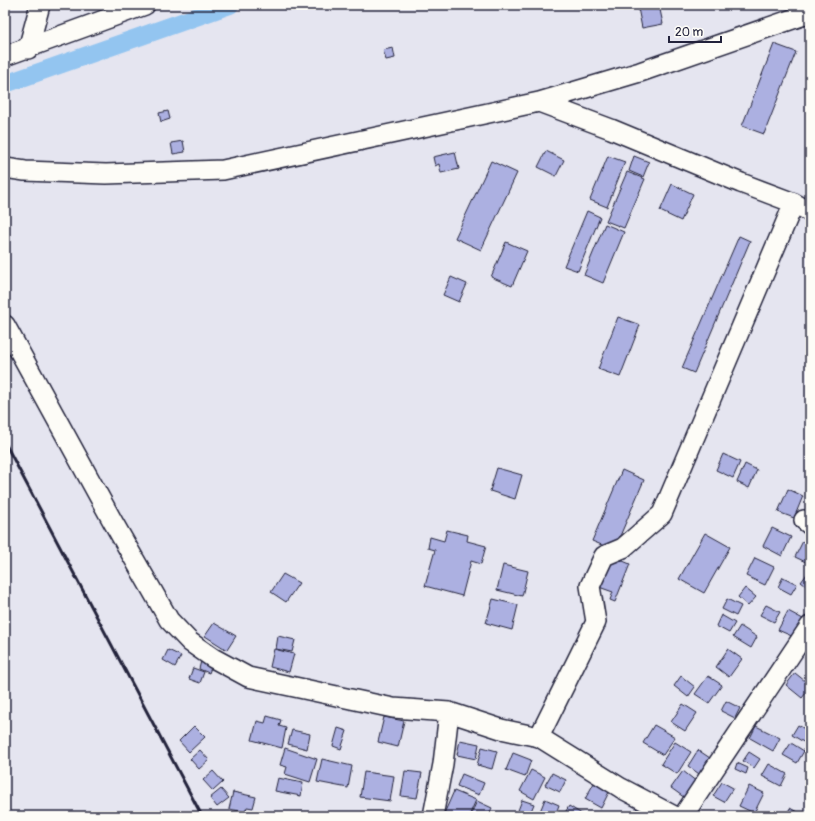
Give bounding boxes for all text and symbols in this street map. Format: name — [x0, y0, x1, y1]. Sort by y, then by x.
scale bar — [669, 18, 721, 44]
text: 20 m — [675, 25, 704, 40]

